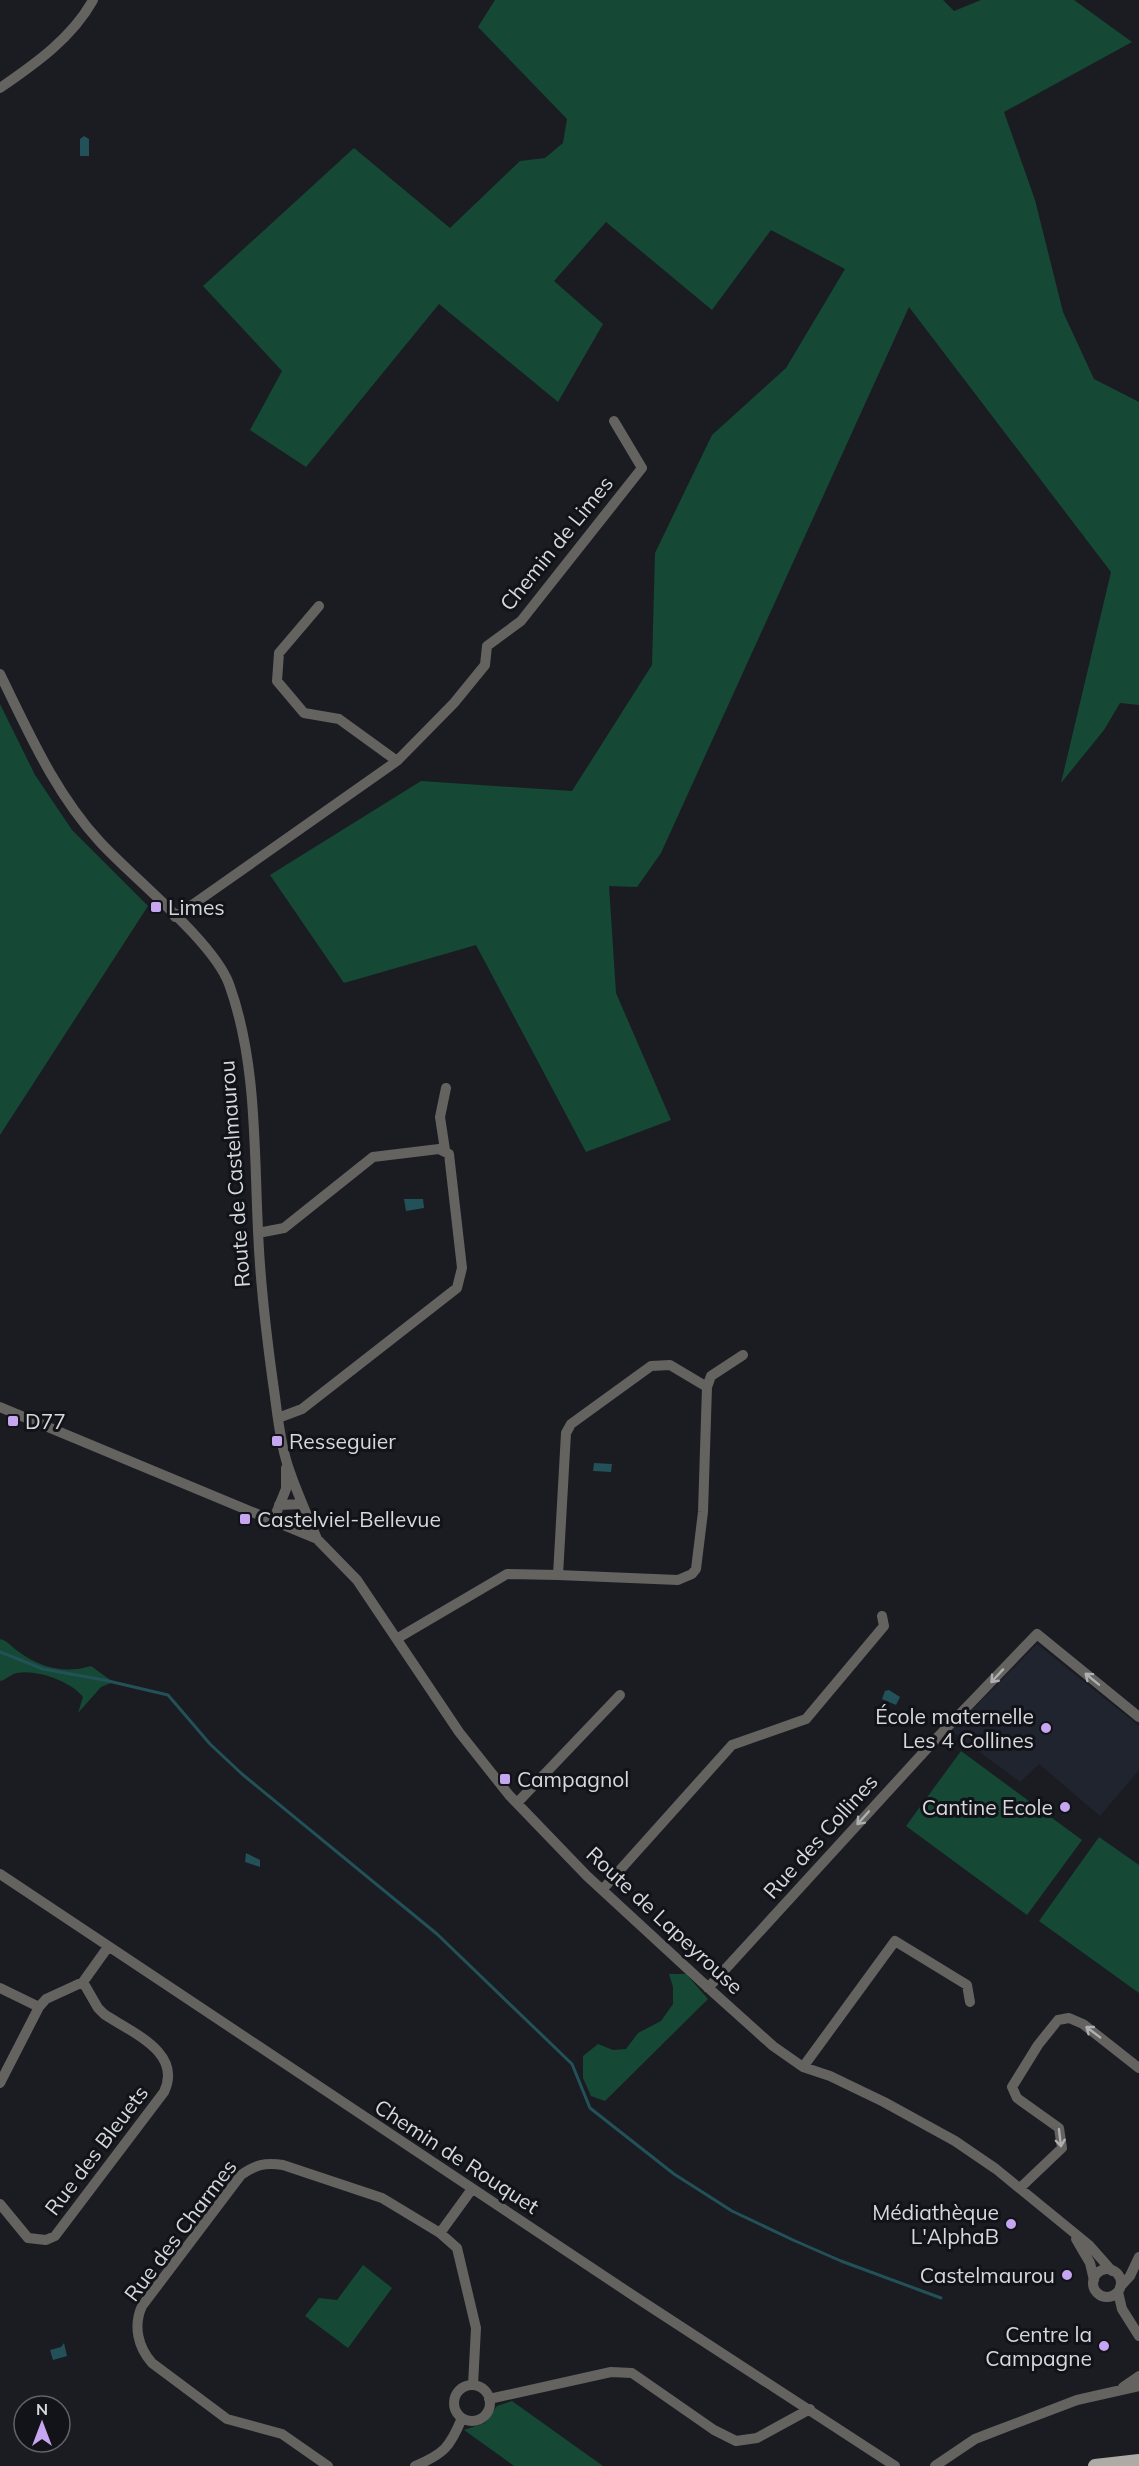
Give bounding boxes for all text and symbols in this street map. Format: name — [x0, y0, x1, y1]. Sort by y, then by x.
street label: Chemin de Limes — [494, 470, 618, 616]
place label: Limes — [168, 894, 225, 920]
marker: Limes — [149, 900, 163, 914]
street label: Route de Castelmaurou — [213, 1060, 255, 1288]
place label: D77 — [25, 1408, 66, 1434]
marker: D77 — [6, 1414, 20, 1428]
place label: Resseguier — [289, 1428, 396, 1454]
marker: Resseguier — [270, 1434, 284, 1448]
place label: Castelviel-Bellevue — [257, 1506, 441, 1532]
marker: Castelviel-Bellevue — [238, 1512, 252, 1526]
one-way arrow — [990, 1669, 1004, 1684]
one-way arrow — [1085, 1672, 1100, 1686]
place label: École maternelle Les 4 Collines — [875, 1703, 1034, 1753]
marker: École maternelle Les 4 Collines — [1039, 1721, 1053, 1735]
place label: Campagnol — [517, 1766, 629, 1792]
street label: Rue des Collines — [757, 1769, 883, 1903]
marker: Campagnol — [498, 1772, 512, 1786]
place label: Cantine Ecole — [922, 1794, 1053, 1820]
marker: Cantine Ecole — [1058, 1800, 1072, 1814]
one-way arrow — [856, 1810, 870, 1825]
street label: Route de Lapeyrouse — [581, 1841, 749, 1999]
one-way arrow — [1085, 2026, 1101, 2038]
street label: Rue des Bleuets — [39, 2080, 153, 2220]
street label: Chemin de Rouquet — [370, 2093, 544, 2219]
one-way arrow — [1055, 2128, 1066, 2147]
street label: Rue des Charmes — [118, 2154, 242, 2306]
place label: Médiathèque L'AlphaB — [872, 2199, 999, 2249]
marker: Médiathèque L'AlphaB — [1004, 2217, 1018, 2231]
place label: Castelmaurou — [920, 2262, 1055, 2288]
marker: Castelmaurou — [1060, 2268, 1074, 2282]
place label: Centre la Campagne — [985, 2321, 1092, 2371]
marker: Centre la Campagne — [1097, 2339, 1111, 2353]
north arrow — [12, 2394, 72, 2454]
text: N — [36, 2399, 48, 2419]

